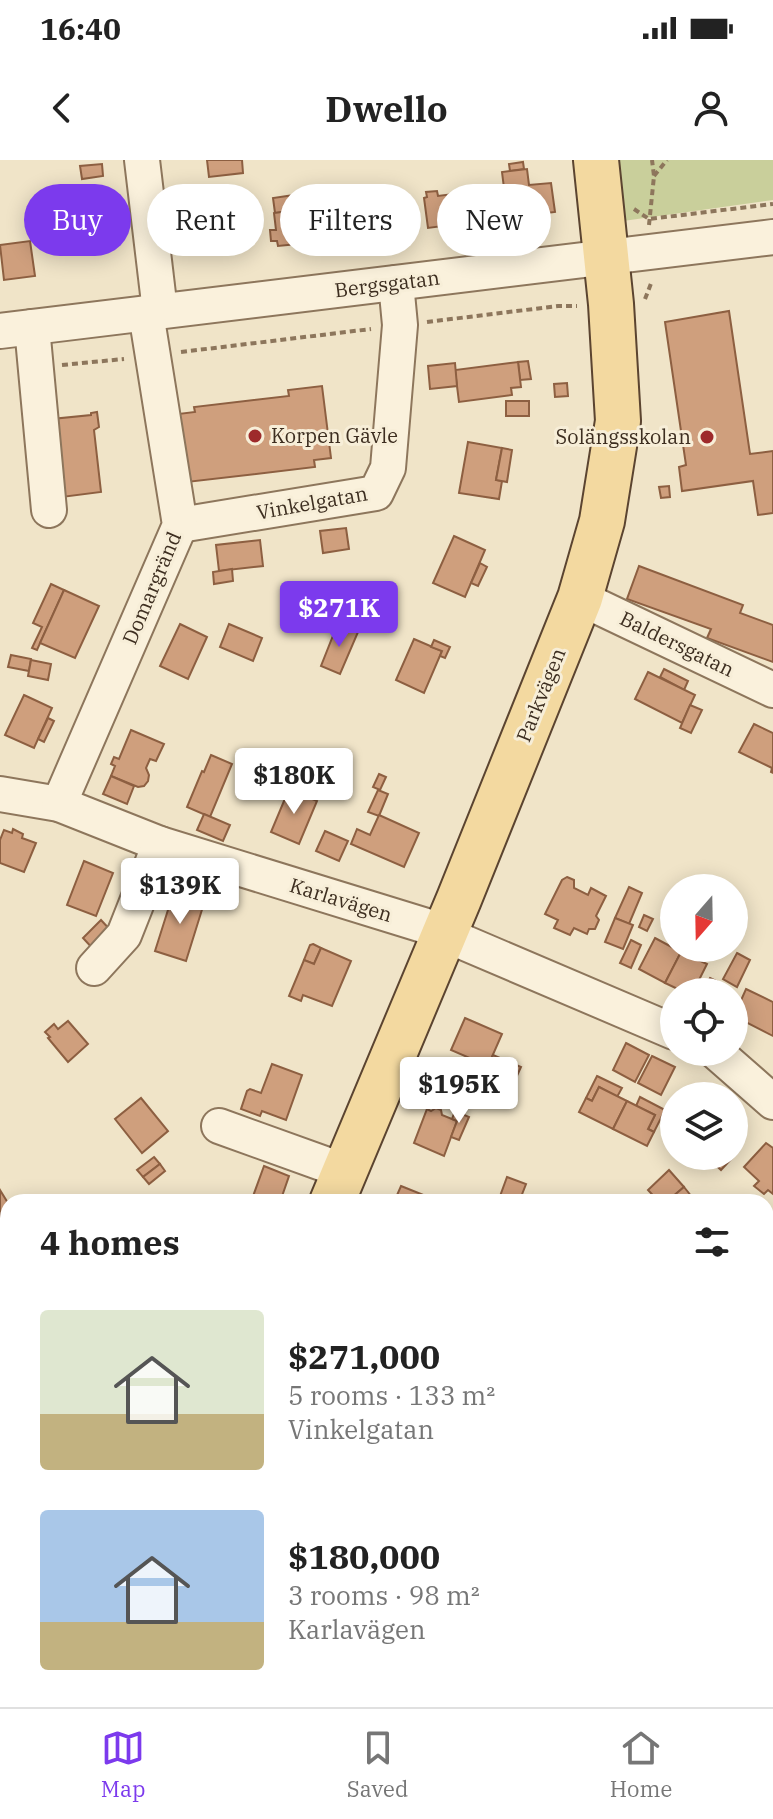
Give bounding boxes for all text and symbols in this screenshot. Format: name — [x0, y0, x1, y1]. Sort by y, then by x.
text: 16:40 — [40, 9, 121, 48]
text: Dwello — [325, 85, 448, 132]
icon: back — [40, 86, 84, 130]
icon: person — [689, 86, 733, 130]
chip: Buy — [24, 184, 131, 256]
chip: Rent — [147, 184, 264, 256]
chip: Filters — [280, 184, 421, 256]
chip: New — [437, 184, 551, 256]
street label: Bergsgatan — [333, 264, 441, 303]
place label: Korpen Gävle — [271, 422, 398, 449]
place label: Solängsskolan — [556, 423, 691, 450]
marker: Korpen Gävle — [246, 427, 264, 445]
marker: Solängsskolan — [698, 428, 716, 446]
street label: Vinkelgatan — [254, 479, 370, 526]
street label: Domargränd — [116, 527, 187, 648]
pin: $271K — [283, 581, 395, 649]
text: $271K — [298, 590, 380, 624]
street label: Baldersgatan — [616, 604, 739, 683]
street label: Parkvägen — [509, 644, 572, 746]
pin: $180K — [238, 748, 350, 816]
text: $180K — [253, 757, 335, 791]
pin: $139K — [124, 858, 236, 926]
text: $139K — [139, 867, 221, 901]
street label: Karlavägen — [287, 871, 396, 928]
north arrow — [660, 874, 748, 962]
map controls — [660, 874, 748, 1170]
button: locate — [660, 978, 748, 1066]
pin: $195K — [403, 1057, 515, 1125]
text: $195K — [418, 1066, 500, 1100]
button: layers — [660, 1082, 748, 1170]
text: 4 homes — [40, 1220, 180, 1264]
icon: filters — [690, 1220, 734, 1264]
text: $271,000 — [288, 1334, 440, 1378]
icon: home — [104, 1342, 200, 1438]
text: 5 rooms · 133 m² — [288, 1378, 495, 1412]
text: Vinkelgatan — [288, 1412, 434, 1446]
text: $180,000 — [288, 1534, 440, 1578]
icon: home — [104, 1542, 200, 1638]
text: 3 rooms · 98 m² — [288, 1578, 480, 1612]
text: Karlavägen — [288, 1612, 426, 1646]
tab: Map — [101, 1726, 145, 1803]
tab: Saved — [347, 1726, 408, 1803]
tab: Home — [610, 1726, 672, 1803]

